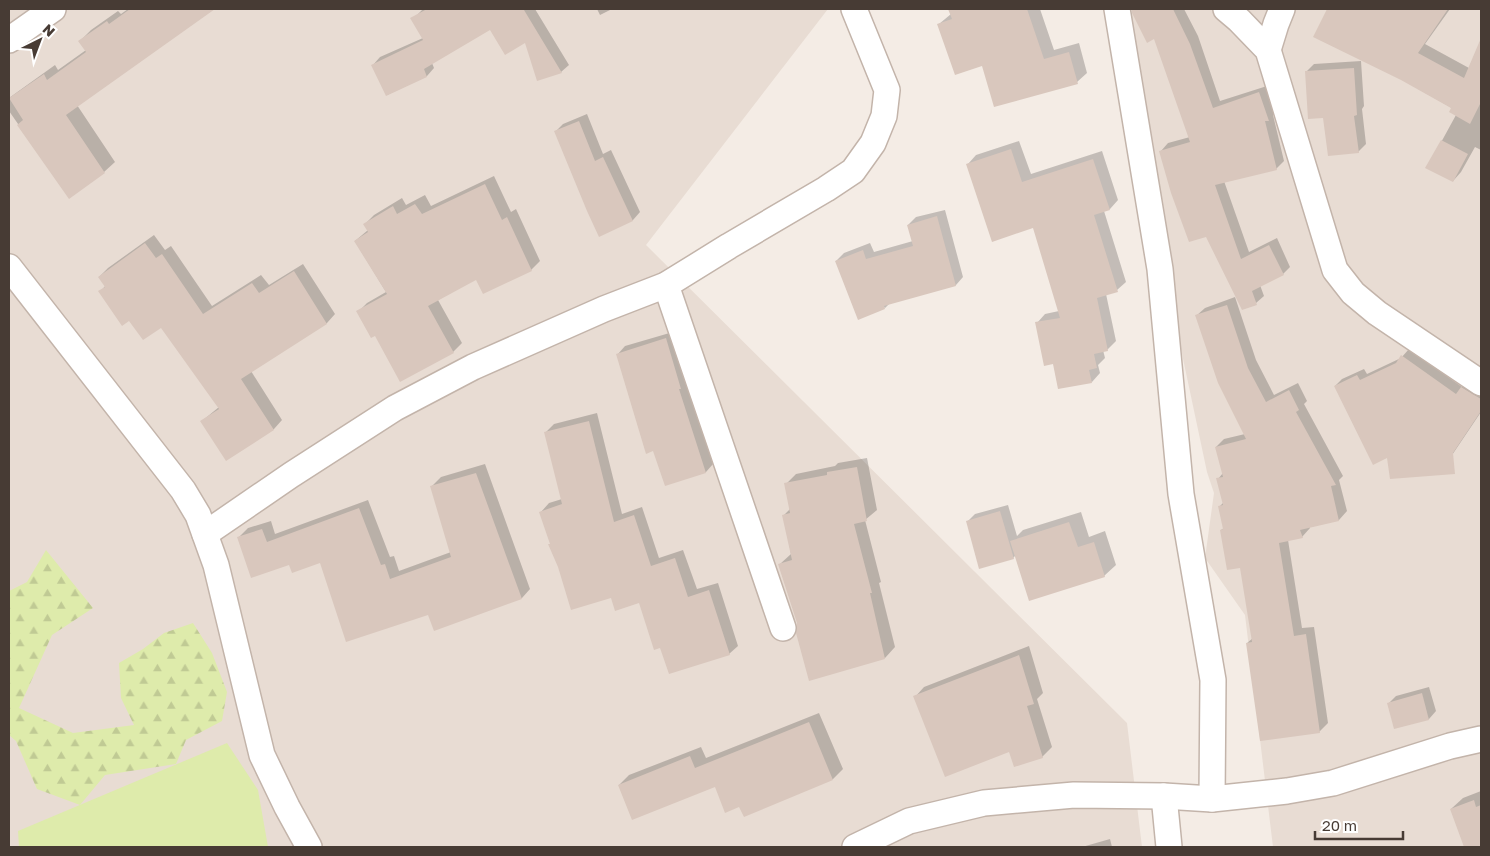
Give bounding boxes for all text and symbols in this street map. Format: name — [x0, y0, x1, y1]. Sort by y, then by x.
north arrow — [15, 15, 65, 65]
text: N — [39, 20, 59, 40]
scale bar — [1315, 808, 1402, 840]
text: 20 m — [1322, 816, 1357, 834]

